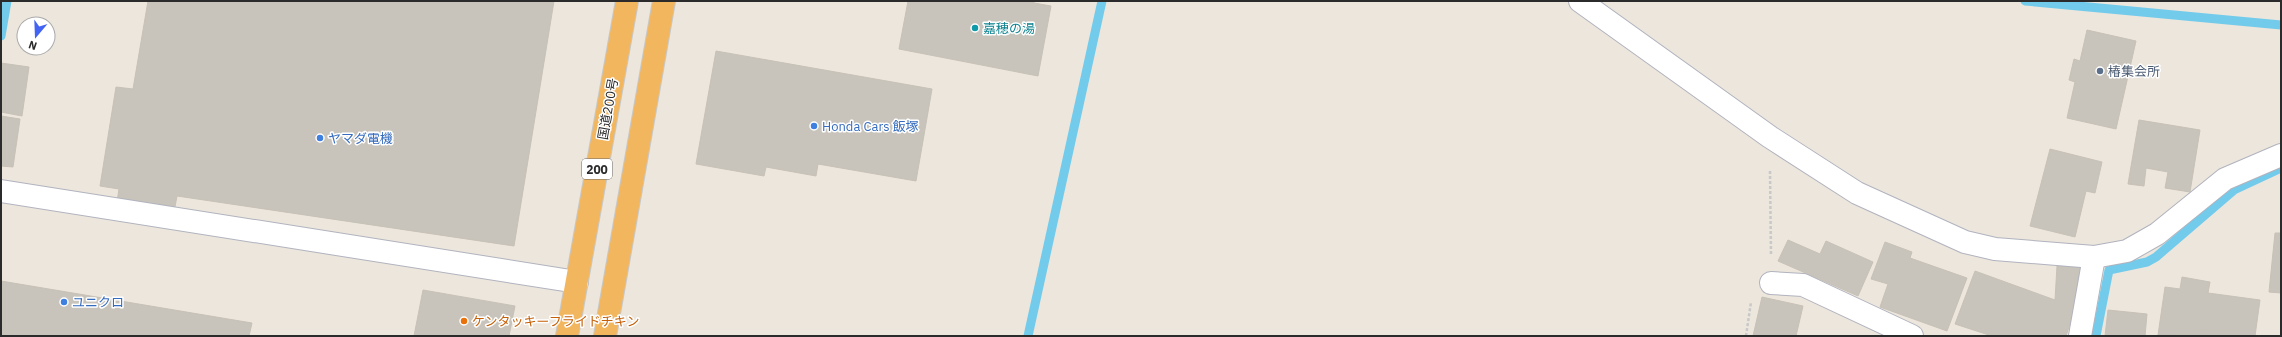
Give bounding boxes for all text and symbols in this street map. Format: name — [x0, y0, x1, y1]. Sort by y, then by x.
north arrow — [16, 16, 56, 56]
place label: 嘉穂の湯 — [983, 20, 1035, 37]
marker: 嘉穂の湯 — [970, 23, 980, 33]
text: N — [27, 38, 39, 53]
place label: 椿集会所 — [2108, 63, 2160, 80]
marker: 椿集会所 — [2095, 66, 2105, 76]
street label: 国道200号 — [594, 77, 622, 141]
place label: Honda Cars 飯塚 — [822, 118, 919, 135]
marker: Honda Cars 飯塚 — [809, 121, 819, 131]
place label: ヤマダ電機 — [328, 130, 393, 147]
marker: ヤマダ電機 — [315, 133, 325, 143]
road number: 200 — [582, 159, 612, 179]
place label: ユニクロ — [72, 294, 124, 311]
marker: ユニクロ — [59, 297, 69, 307]
place label: ケンタッキーフライドチキン — [472, 313, 639, 330]
marker: ケンタッキーフライドチキン — [459, 316, 469, 326]

